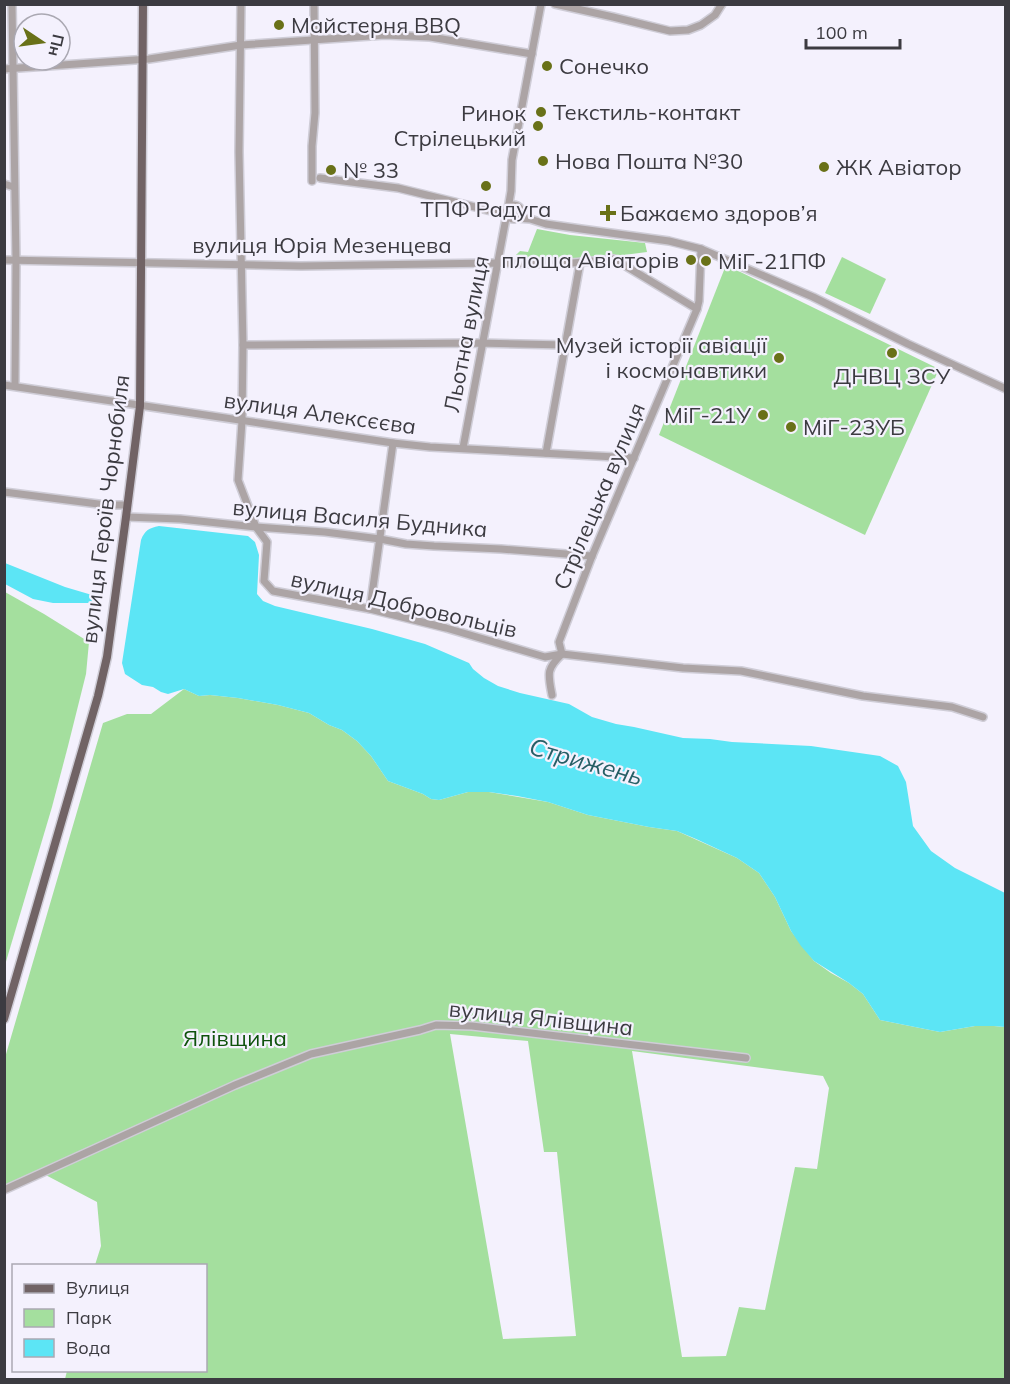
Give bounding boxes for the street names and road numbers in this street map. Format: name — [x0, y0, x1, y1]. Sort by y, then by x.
street label: вулиця Юрія Мезенцева — [192, 231, 452, 259]
street label: Льотна вулиця — [437, 253, 495, 415]
street label: вулиця Героїв Чорнобиля — [75, 373, 135, 645]
street label: вулиця Алексєєва — [222, 386, 418, 440]
street label: Стрілецька вулиця — [547, 398, 651, 594]
street label: вулиця Василя Будника — [232, 493, 488, 543]
street label: вулиця Добровольців — [288, 564, 520, 644]
street label: вулиця Ялівщина — [448, 994, 634, 1042]

